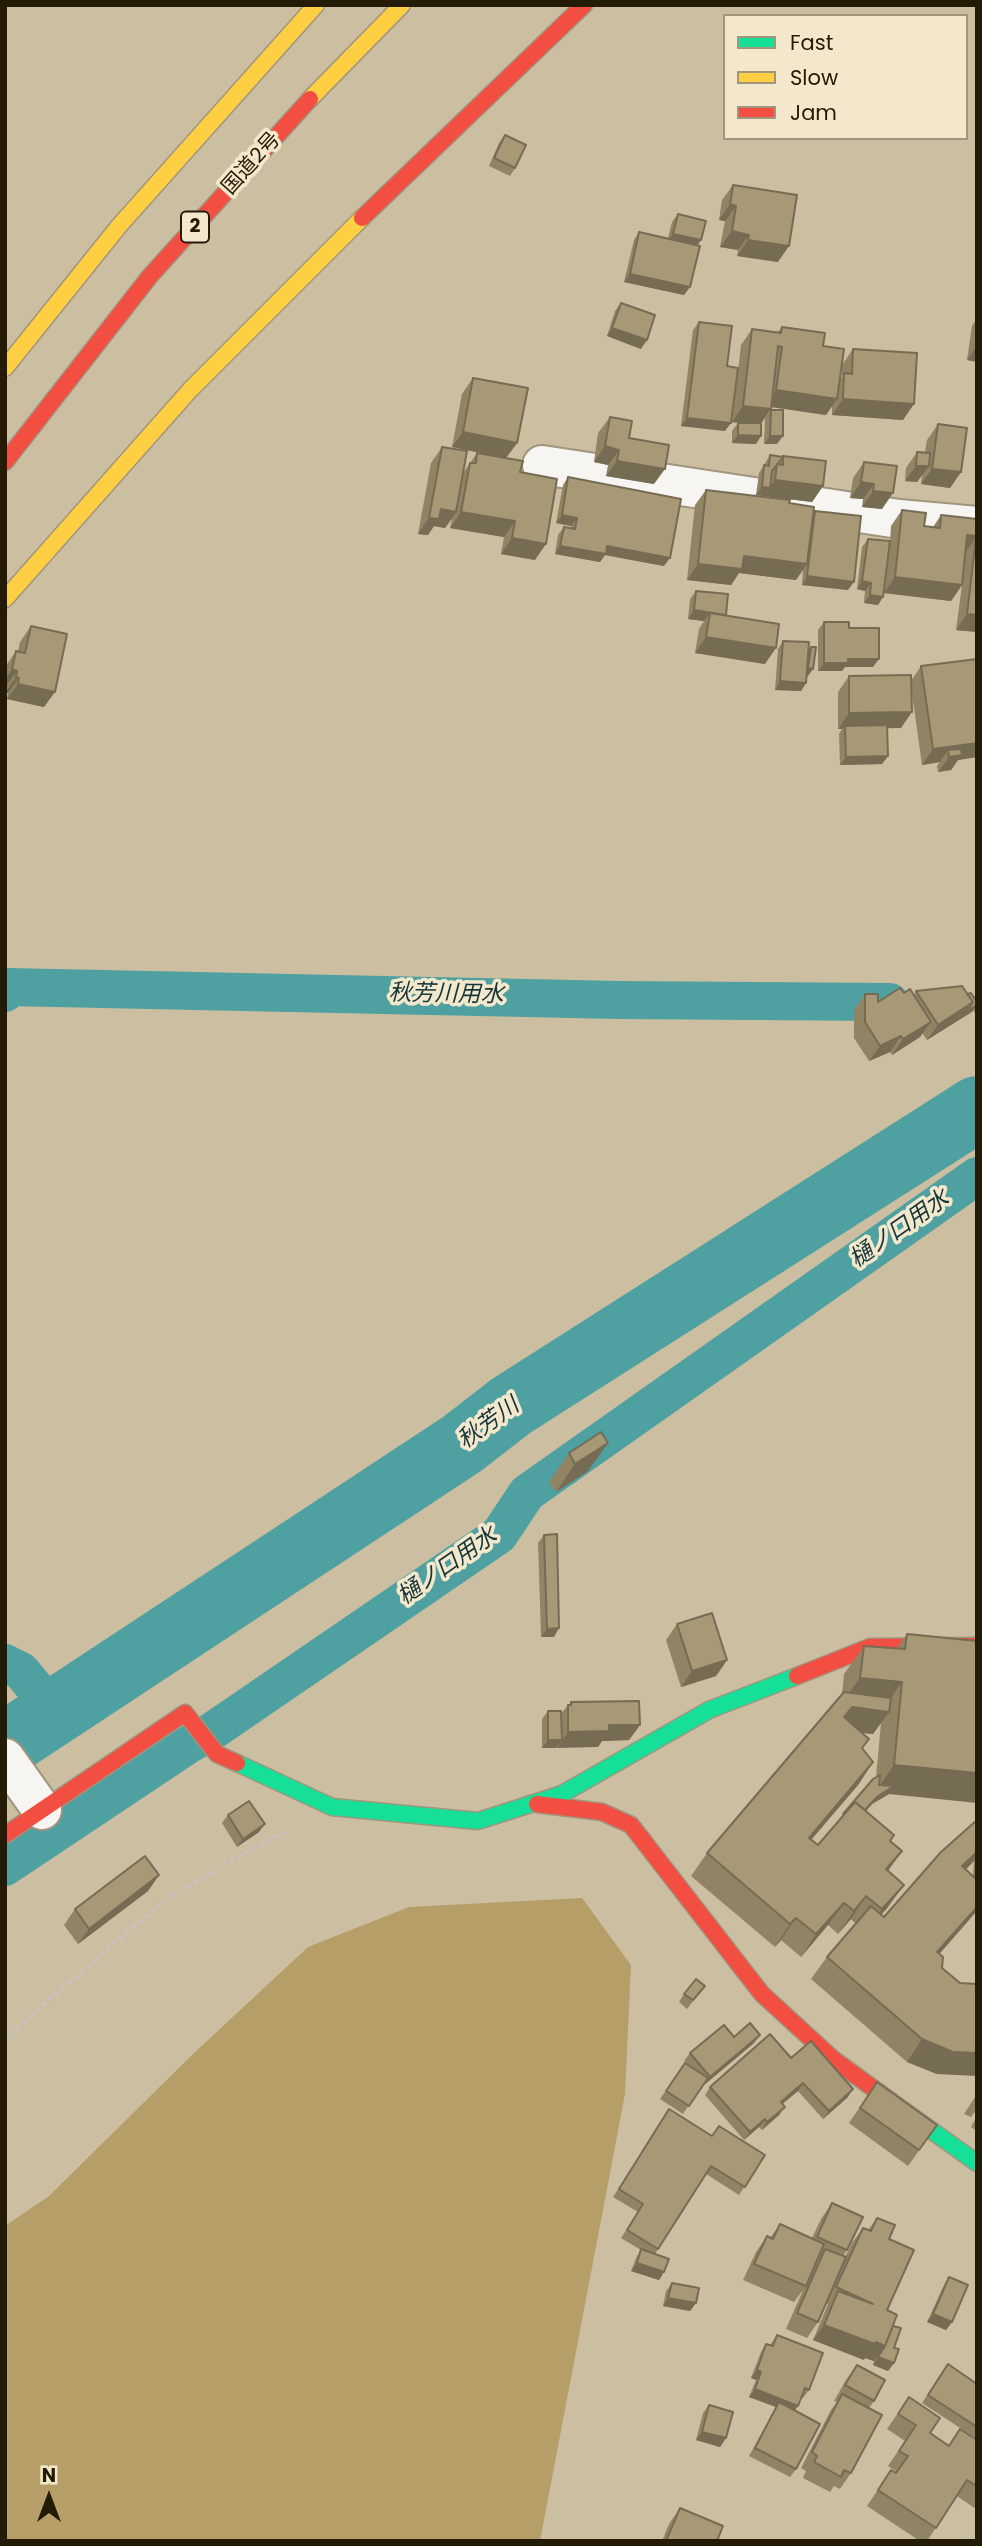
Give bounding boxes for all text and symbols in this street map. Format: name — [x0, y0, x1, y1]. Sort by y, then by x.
legend — [723, 14, 968, 140]
text: Fast — [790, 28, 833, 57]
text: Slow — [790, 63, 838, 92]
text: Jam — [790, 98, 837, 127]
street label: 国道2号 — [218, 128, 286, 200]
road number: 2 — [181, 212, 209, 243]
water label: 秋芳川用水 — [388, 980, 504, 1010]
water label: 樋ノ口用水 — [845, 1186, 955, 1274]
water label: 秋芳川 — [453, 1393, 525, 1455]
water label: 樋ノ口用水 — [393, 1523, 503, 1611]
north arrow — [14, 2462, 84, 2532]
text: N — [42, 2462, 56, 2489]

